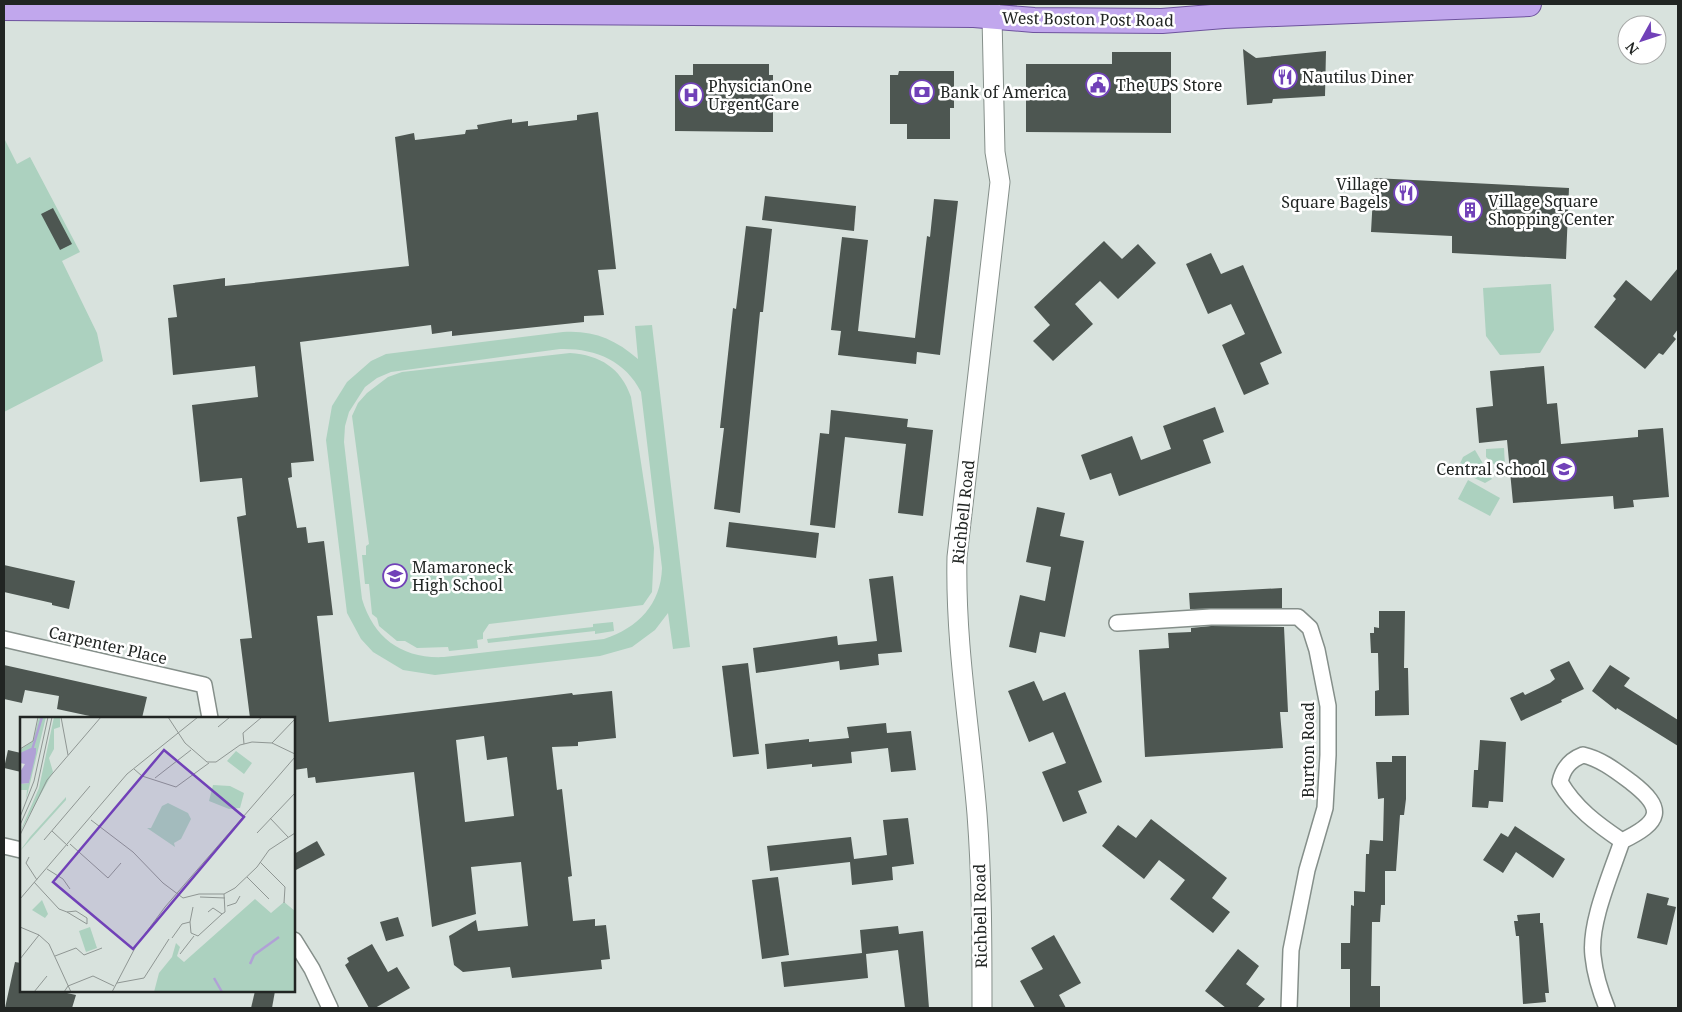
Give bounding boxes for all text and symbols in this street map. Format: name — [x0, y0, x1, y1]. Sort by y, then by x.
street label: West Boston Post Road — [1002, 6, 1174, 32]
north arrow — [1617, 15, 1667, 65]
text: N — [1621, 38, 1642, 59]
restaurant icon: Nautilus Diner — [1272, 64, 1298, 90]
place label: Nautilus Diner — [1302, 66, 1414, 88]
public building icon: The UPS Store — [1085, 72, 1111, 98]
place label: The UPS Store — [1116, 74, 1222, 96]
place label: PhysicianOne Urgent Care — [708, 75, 812, 115]
bank icon: Bank of America — [909, 79, 935, 105]
place label: Bank of America — [940, 81, 1067, 103]
hospital icon: PhysicianOne Urgent Care — [678, 82, 704, 108]
place label: Village Square Bagels — [1281, 173, 1388, 213]
restaurant icon: Village Square Bagels — [1393, 180, 1419, 206]
place label: Village Square Shopping Center — [1488, 190, 1615, 230]
building icon: Village Square Shopping Center — [1457, 197, 1483, 223]
school or university icon: Central School — [1551, 456, 1577, 482]
place label: Central School — [1436, 458, 1546, 480]
street label: Richbell Road — [947, 459, 979, 565]
place label: Mamaroneck High School — [412, 556, 514, 596]
school or university icon: Mamaroneck High School — [382, 563, 408, 589]
street label: Carpenter Place — [47, 621, 169, 669]
street label: Burton Road — [1297, 702, 1319, 798]
inset map — [20, 717, 295, 992]
street label: Richbell Road — [968, 863, 992, 969]

